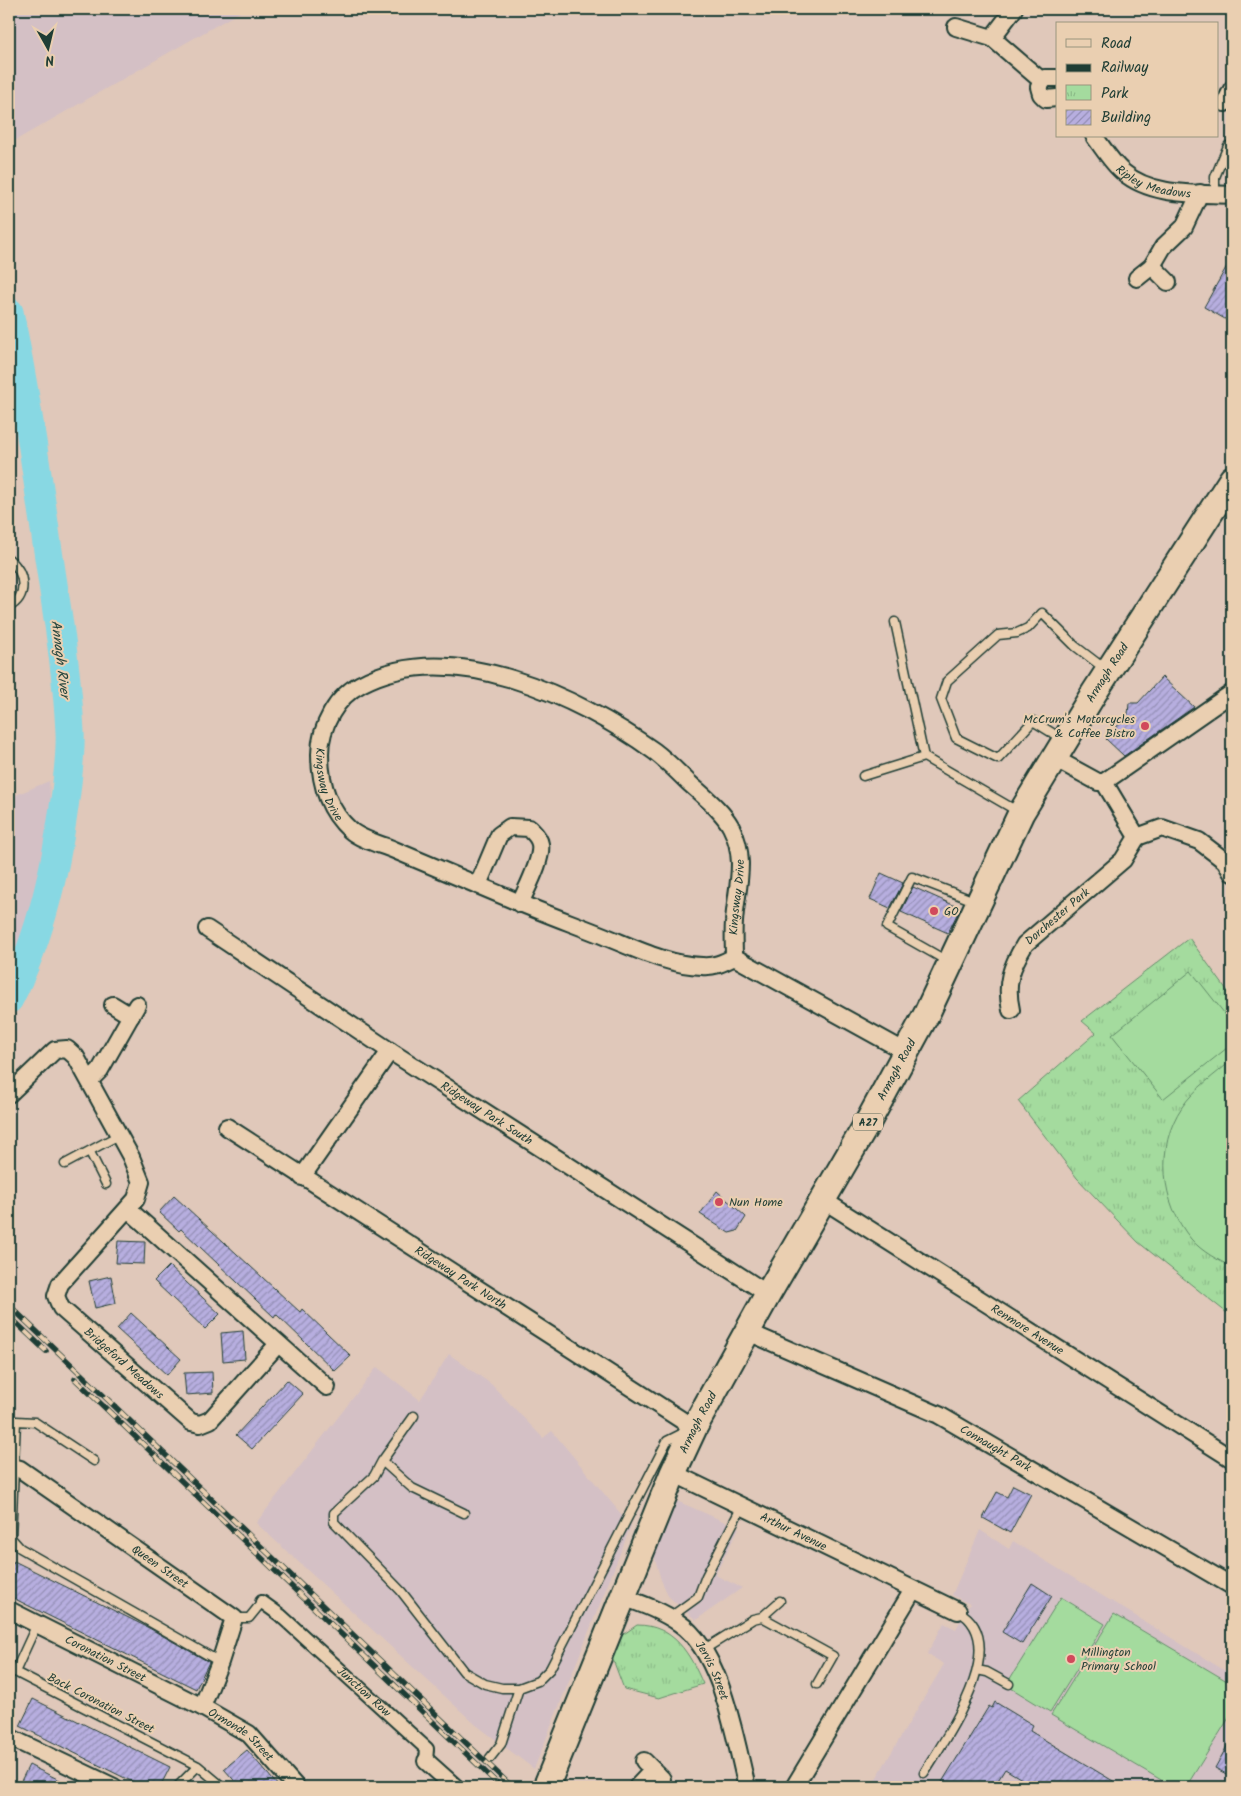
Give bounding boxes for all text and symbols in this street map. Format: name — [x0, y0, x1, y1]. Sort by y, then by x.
north arrow — [22, 22, 72, 72]
legend — [1056, 22, 1218, 138]
text: Road — [1101, 32, 1132, 56]
text: N — [44, 48, 56, 71]
text: Railway — [1101, 56, 1149, 80]
text: Park — [1101, 82, 1129, 106]
text: Building — [1101, 106, 1151, 130]
street label: Ripley Meadows — [1111, 161, 1191, 203]
water label: Annagh River — [44, 619, 76, 703]
street label: Armagh Road — [1081, 639, 1134, 706]
place label: McCrum's Motorcycles & Coffee Bistro — [1023, 710, 1135, 743]
marker: McCrum's Motorcycles & Coffee Bistro — [1139, 720, 1151, 732]
street label: Kingsway Drive — [310, 747, 348, 826]
street label: Kingsway Drive — [725, 858, 750, 935]
street label: Dorchester Park — [1021, 883, 1094, 950]
place label: GO — [944, 902, 959, 921]
marker: GO — [928, 905, 940, 917]
street label: Armagh Road — [872, 1035, 922, 1104]
street label: Ridgeway Park South — [437, 1077, 536, 1150]
road number: A27 — [853, 1114, 883, 1130]
place label: Nun Home — [729, 1193, 783, 1212]
marker: Nun Home — [713, 1196, 725, 1208]
street label: Ridgeway Park North — [411, 1241, 510, 1315]
street label: Renmore Avenue — [987, 1300, 1068, 1361]
street label: Bridgeford Meadows — [79, 1323, 168, 1404]
street label: Armagh Road — [674, 1387, 723, 1457]
street label: Connaught Park — [956, 1420, 1035, 1477]
street label: Arthur Avenue — [757, 1508, 831, 1556]
street label: Queen Street — [127, 1540, 193, 1594]
street label: Coronation Street — [61, 1631, 150, 1688]
street label: Jervis Street — [690, 1637, 734, 1703]
place label: Millington Primary School — [1081, 1643, 1156, 1676]
marker: Millington Primary School — [1065, 1653, 1077, 1665]
street label: Junction Row — [332, 1662, 396, 1723]
street label: Back Coronation Street — [44, 1668, 158, 1739]
street label: Ormonde Street — [204, 1703, 278, 1766]

